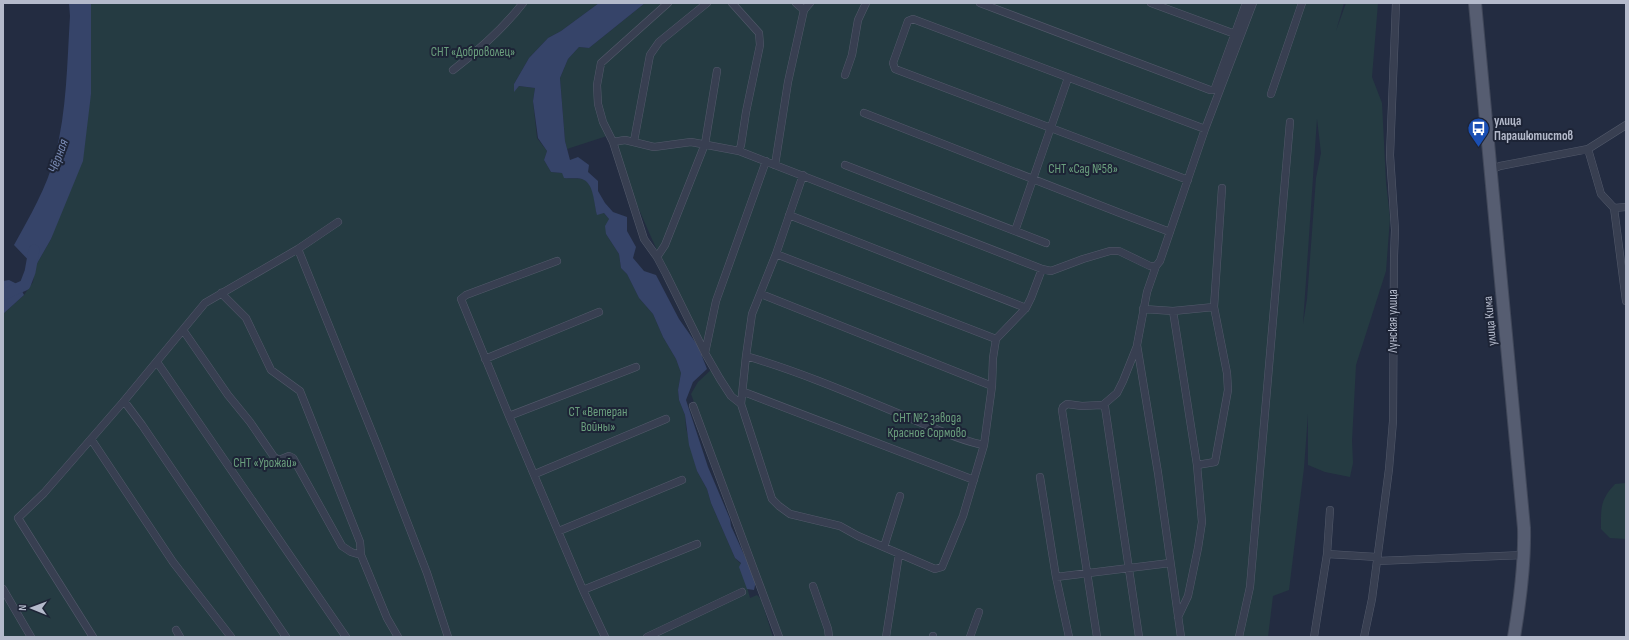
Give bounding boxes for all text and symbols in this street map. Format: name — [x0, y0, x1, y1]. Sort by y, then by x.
park label: СНТ «Доброволец» — [431, 44, 515, 60]
place label: улица Парашютистов — [1494, 113, 1574, 144]
bus stop icon: улица Парашютистов — [1466, 115, 1492, 148]
water label: Чёрная — [44, 136, 72, 175]
park label: СНТ «Сад №58» — [1048, 161, 1118, 177]
street label: Лунская улица — [1385, 289, 1401, 354]
street label: улица Кима — [1480, 295, 1500, 347]
park label: СТ «Ветеран Войны» — [568, 404, 628, 435]
park label: СНТ №2 завода Красное Сормово — [888, 410, 966, 441]
park label: СНТ «Урожай» — [233, 455, 297, 471]
north arrow — [12, 588, 52, 628]
text: N — [16, 605, 29, 611]

